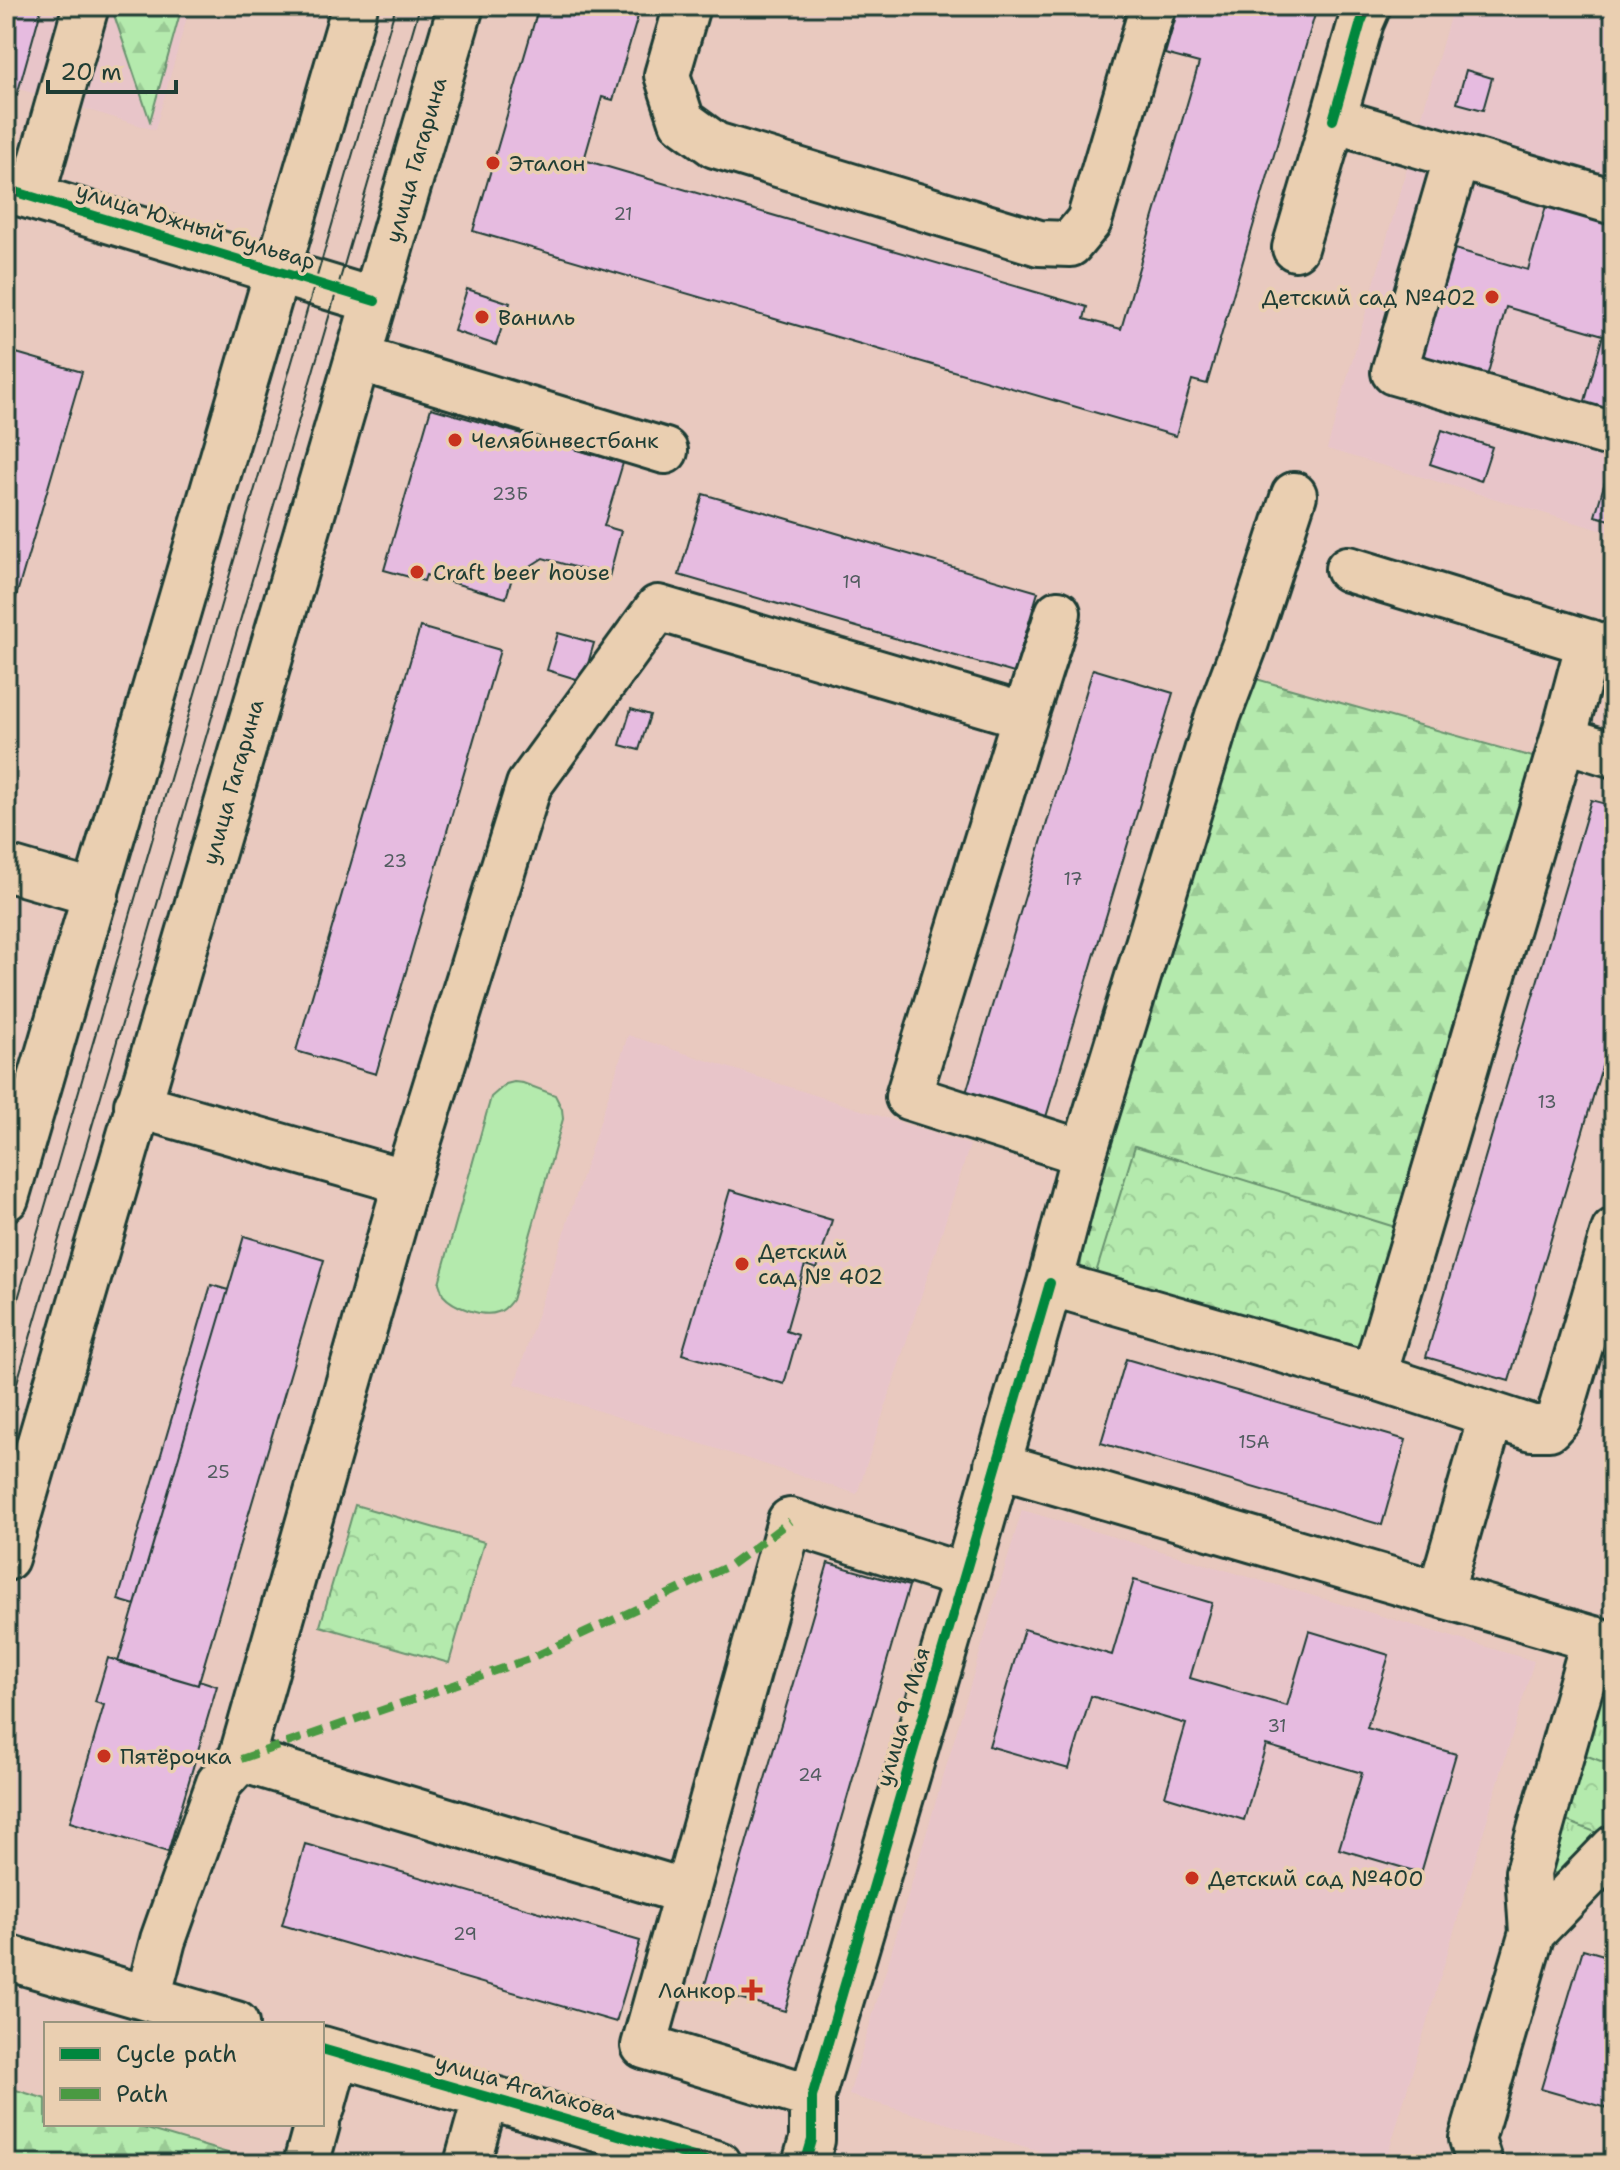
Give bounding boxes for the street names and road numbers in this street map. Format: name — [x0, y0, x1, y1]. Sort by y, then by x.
street label: улица Гагарина — [378, 73, 454, 246]
street label: улица Южный бульвар — [73, 176, 319, 276]
street label: улица Гагарина — [195, 695, 271, 868]
street label: улица 9 Мая — [869, 1644, 937, 1790]
street label: улица Агалакова — [432, 2047, 621, 2127]

